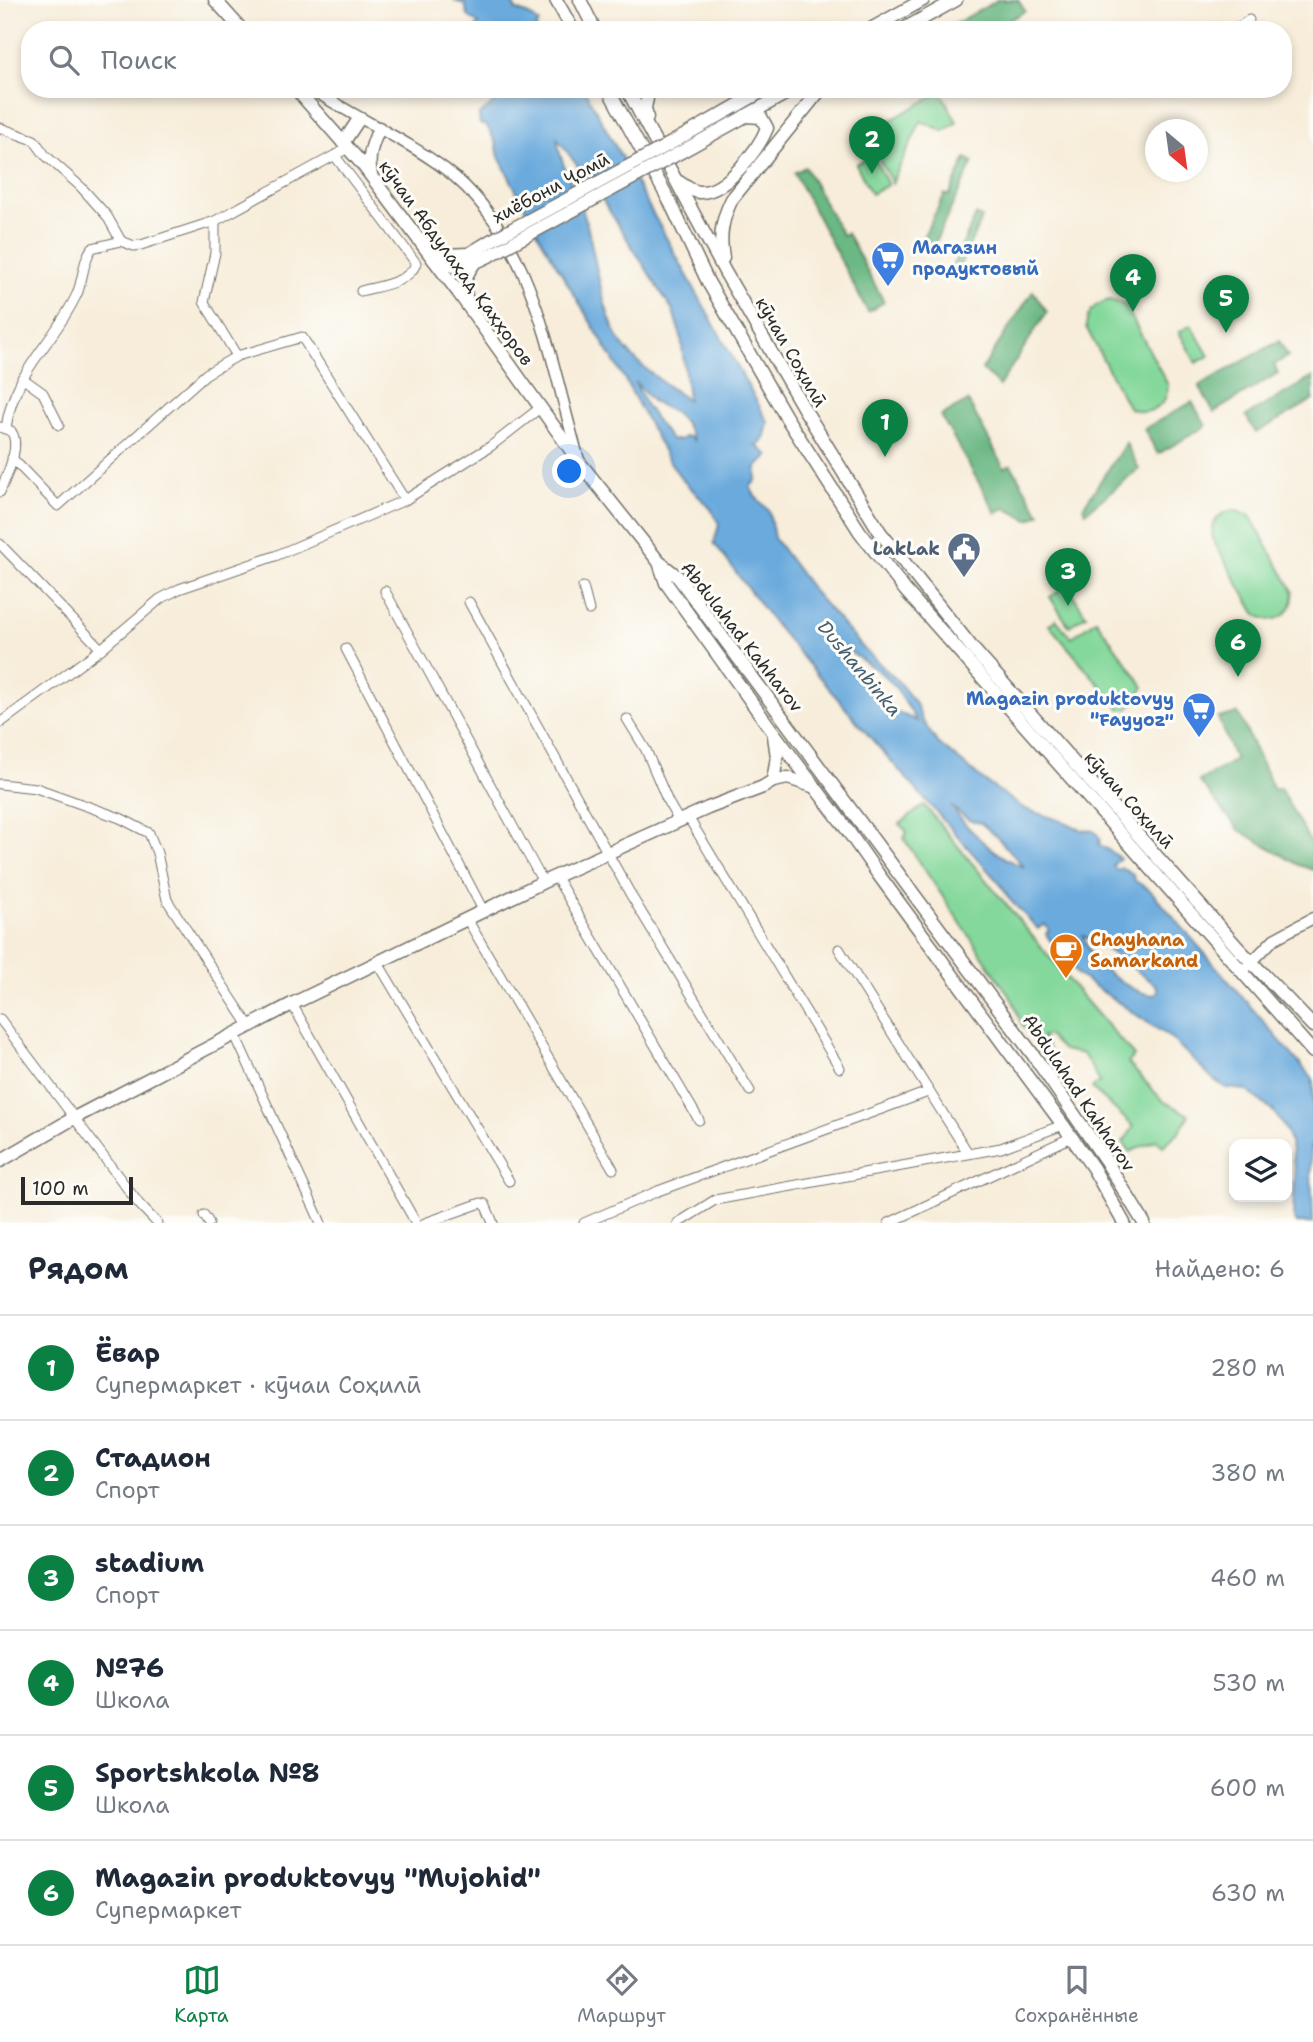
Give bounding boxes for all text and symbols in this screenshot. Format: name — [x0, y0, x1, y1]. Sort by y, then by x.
search box — [21, 21, 1292, 98]
icon: search — [45, 41, 83, 79]
text: Поиск — [101, 42, 177, 77]
pin: 2 — [849, 116, 895, 174]
north arrow — [1145, 119, 1208, 182]
street label: хиёбони Ҷомӣ — [488, 147, 614, 229]
street label: кӯчаи Абдулаҳад Қаҳҳоров — [373, 155, 539, 371]
place label: Магазин продуктовый — [912, 236, 1039, 281]
supermarket icon: Магазин продуктовый — [869, 239, 907, 288]
pin: 4 — [1110, 254, 1156, 312]
pin: 5 — [1203, 275, 1249, 333]
street label: кӯчаи Соҳилӣ — [750, 293, 832, 412]
pin: 1 — [862, 399, 908, 457]
your location — [552, 454, 586, 488]
public building icon: LakLak — [945, 530, 983, 579]
place label: LakLak — [873, 537, 940, 561]
pin: 3 — [1045, 548, 1091, 606]
street label: Abdulahad Kahharov — [676, 557, 808, 717]
water label: Dushanbinka — [812, 615, 907, 722]
pin: 6 — [1215, 619, 1261, 677]
place label: Magazin produktovyy "Fayyoz" — [966, 687, 1174, 732]
supermarket icon: Magazin produktovyy "Fayyoz" — [1180, 690, 1218, 739]
street label: кӯчаи Соҳилӣ — [1079, 746, 1179, 854]
place label: Chayhana Samarkand — [1090, 928, 1199, 973]
cafe icon: Chayhana Samarkand — [1047, 931, 1085, 980]
street label: Abdulahad Kahharov — [1017, 1010, 1141, 1176]
map controls — [1229, 1139, 1292, 1202]
button: layers — [1229, 1139, 1292, 1202]
scale bar — [21, 1174, 133, 1206]
text: 100 m — [32, 1176, 89, 1201]
text: Рядом — [28, 1248, 128, 1289]
text: Найдено: 6 — [1155, 1254, 1285, 1284]
text: Ёвар — [95, 1335, 160, 1370]
text: 1 — [46, 1353, 56, 1383]
text: 280 m — [1210, 1353, 1285, 1383]
text: Супермаркет · кӯчаи Соҳилӣ — [95, 1370, 421, 1400]
text: Стадион — [95, 1440, 211, 1475]
text: 2 — [43, 1458, 59, 1488]
text: 380 m — [1210, 1458, 1285, 1488]
text: Спорт — [95, 1475, 160, 1505]
text: stadium — [95, 1545, 204, 1580]
text: 3 — [43, 1563, 59, 1593]
text: 460 m — [1210, 1563, 1285, 1593]
text: Спорт — [95, 1580, 160, 1610]
text: №76 — [95, 1650, 164, 1685]
text: 4 — [43, 1668, 59, 1698]
text: 530 m — [1213, 1668, 1285, 1698]
text: Школа — [95, 1685, 170, 1715]
text: Sportshkola №8 — [95, 1755, 320, 1790]
text: 5 — [44, 1773, 58, 1803]
text: 600 m — [1210, 1773, 1285, 1803]
text: Школа — [95, 1790, 170, 1820]
text: Magazin produktovyy "Mujohid" — [95, 1860, 541, 1895]
text: 6 — [43, 1878, 59, 1908]
text: 630 m — [1211, 1878, 1285, 1908]
text: Супермаркет — [95, 1895, 242, 1925]
tab: Карта — [174, 1961, 229, 2028]
tab: Маршрут — [577, 1961, 666, 2028]
tab: Сохранённые — [1015, 1961, 1139, 2028]

